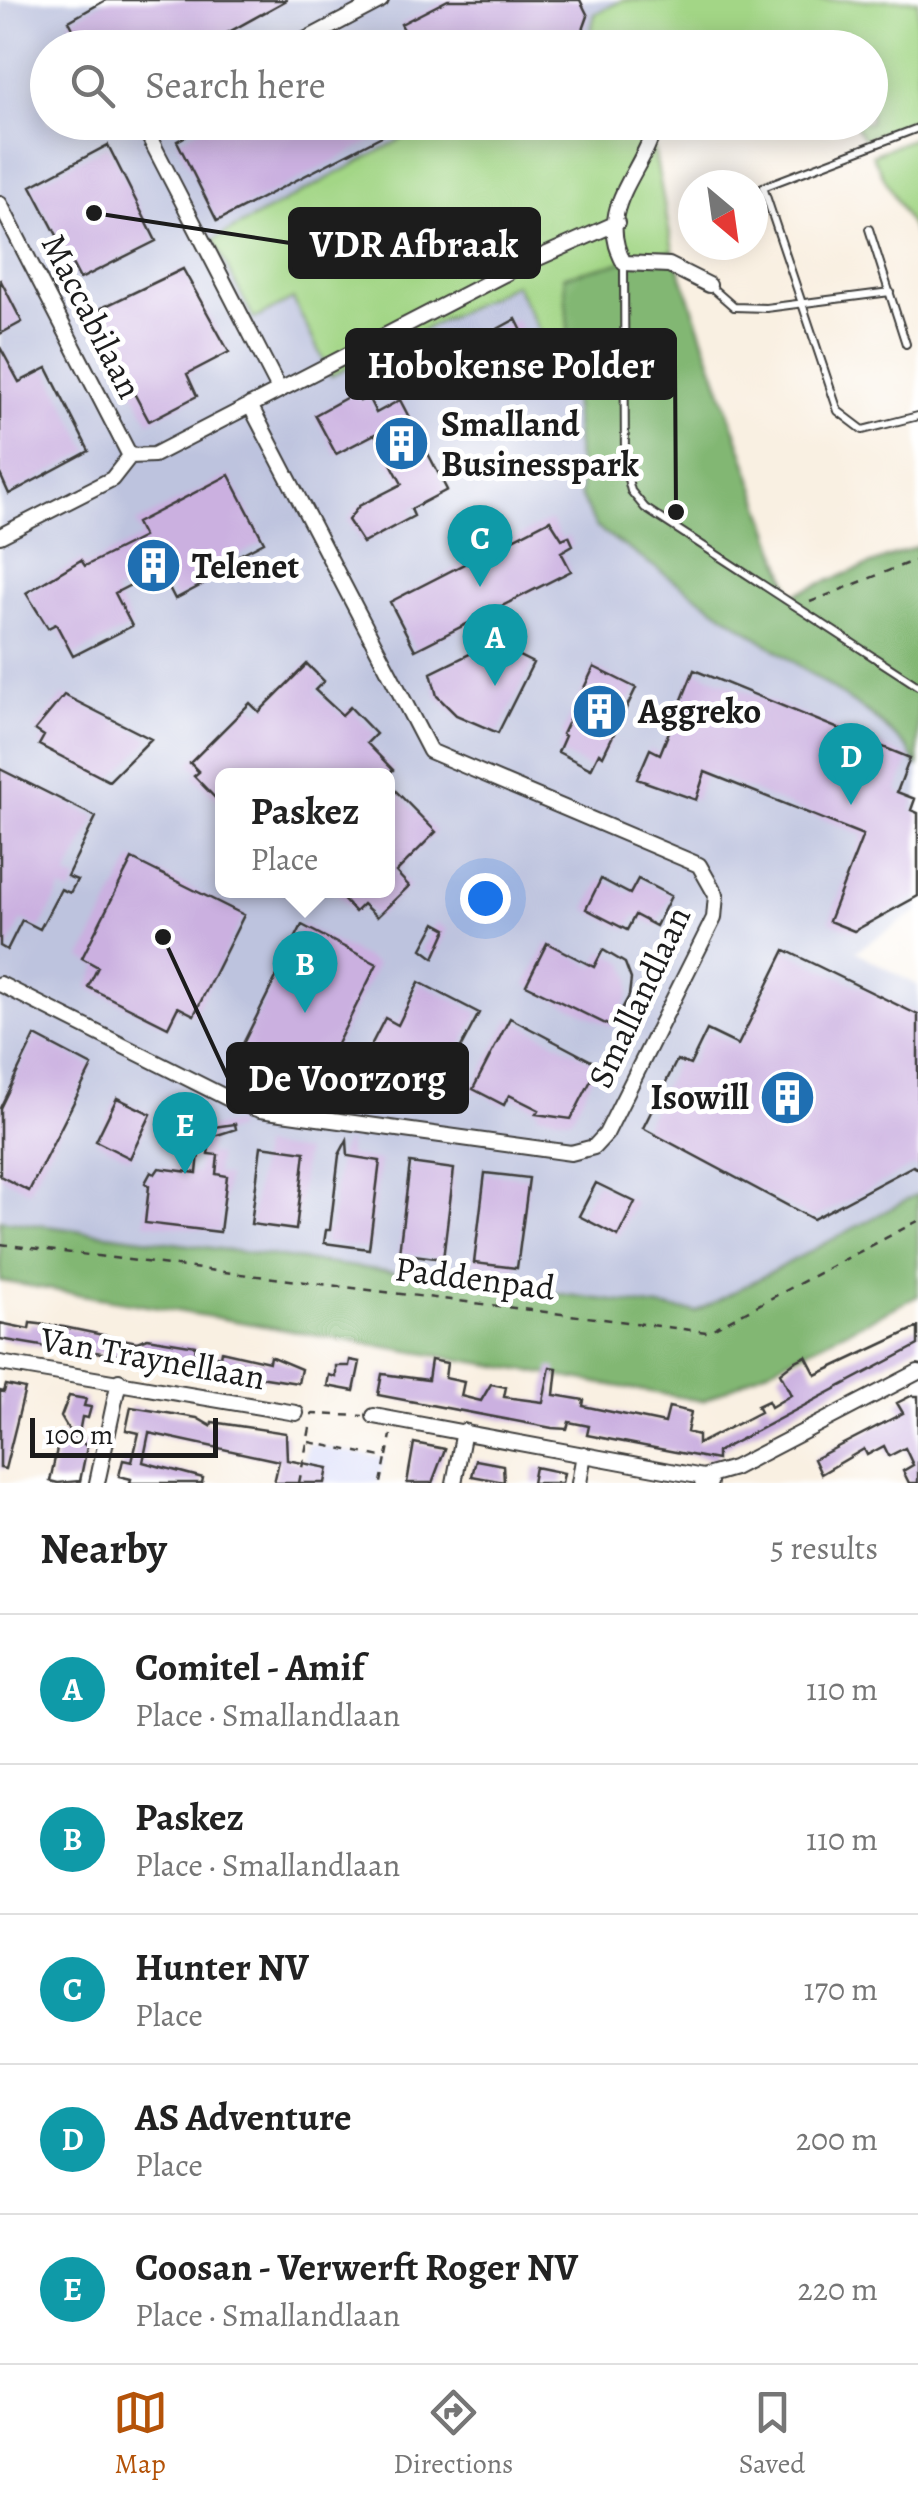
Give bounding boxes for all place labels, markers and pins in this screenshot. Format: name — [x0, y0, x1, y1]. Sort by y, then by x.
callout: VDR Afbraak — [290, 209, 539, 277]
callout: Hobokense Polder — [347, 330, 675, 398]
place label: Smalland Businesspark — [441, 400, 639, 488]
building icon: Smalland Businesspark — [372, 414, 432, 474]
pin: C — [448, 504, 512, 587]
building icon: Telenet — [123, 536, 183, 596]
place label: Telenet — [192, 542, 299, 590]
pin: A — [462, 604, 528, 686]
building icon: Aggreko — [569, 681, 629, 741]
place label: Aggreko — [637, 687, 761, 735]
pin: D — [818, 722, 884, 805]
pin: B — [272, 930, 338, 1013]
callout: De Voorzorg — [228, 1044, 467, 1112]
building icon: Isowill — [758, 1067, 818, 1127]
place label: Isowill — [650, 1073, 749, 1121]
pin: E — [152, 1092, 218, 1174]

